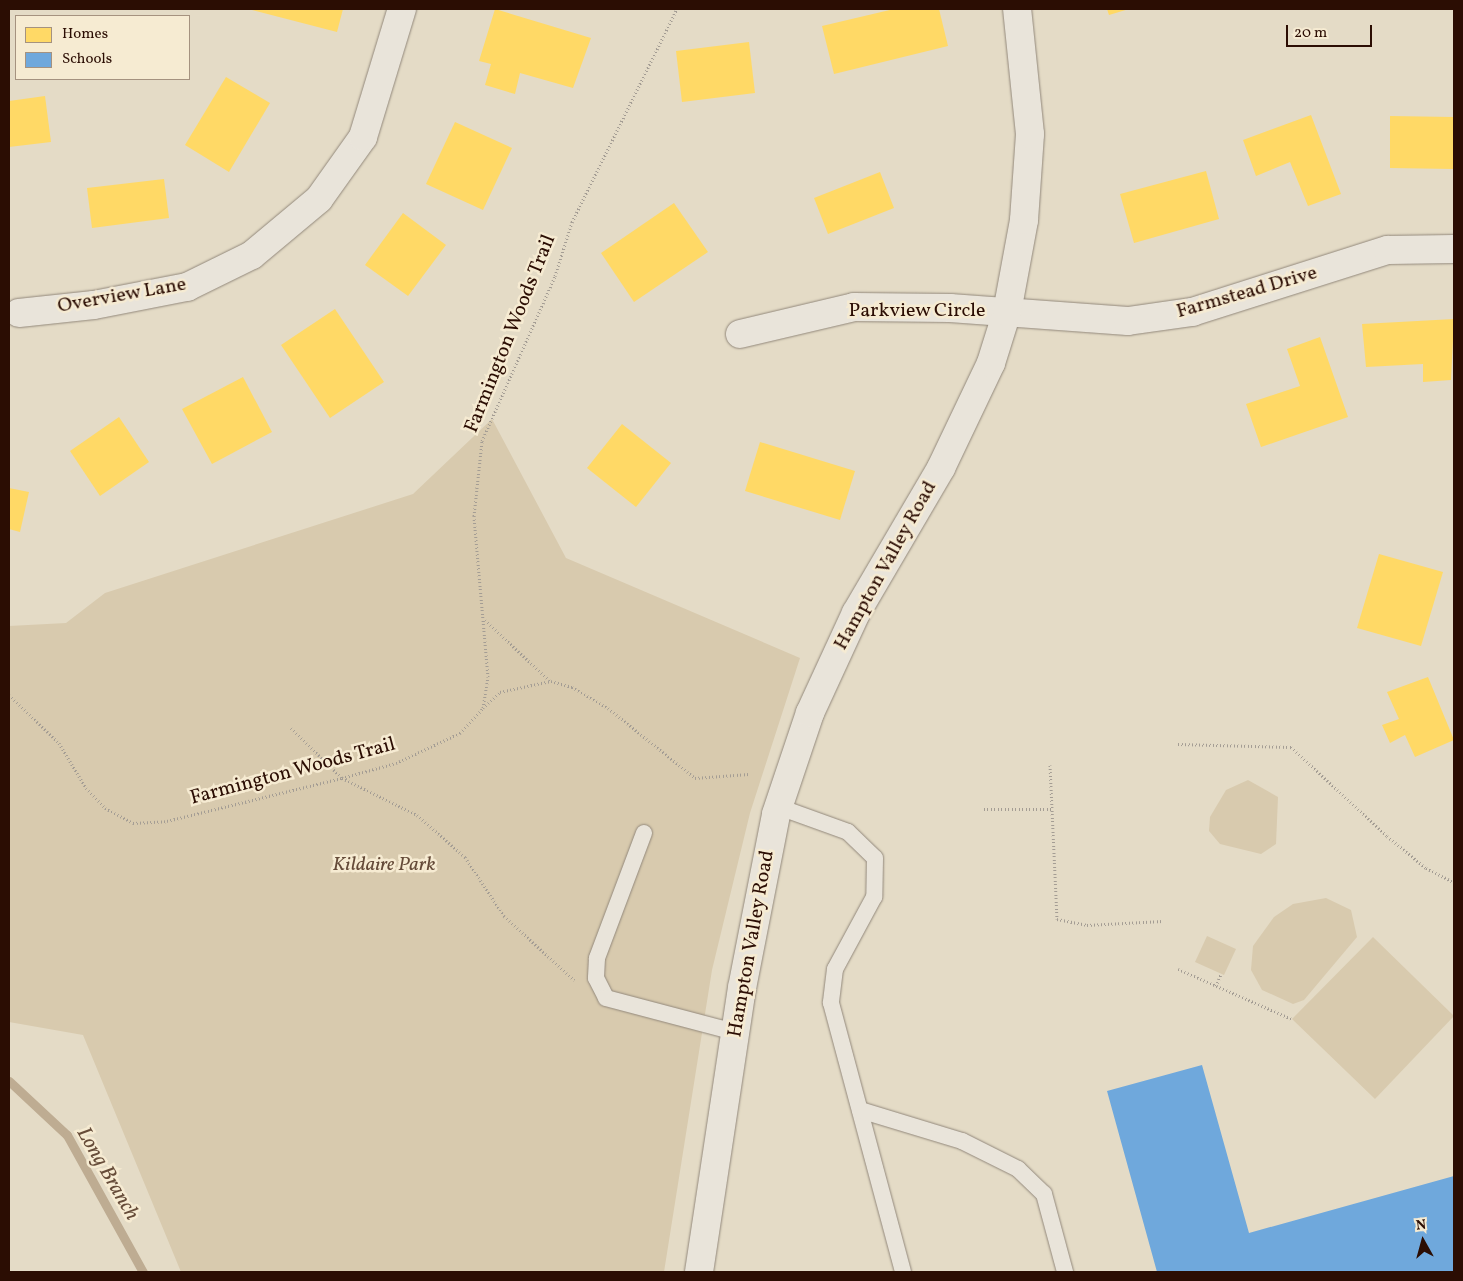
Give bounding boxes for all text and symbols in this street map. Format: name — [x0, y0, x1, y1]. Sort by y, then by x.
legend — [15, 15, 190, 80]
scale bar — [1288, 15, 1374, 47]
text: 20 m — [1294, 23, 1327, 44]
text: Homes — [62, 24, 108, 45]
text: Schools — [62, 49, 112, 70]
street label: Farmington Woods Trail — [460, 231, 562, 437]
street label: Farmstead Drive — [1174, 261, 1320, 325]
street label: Overview Lane — [56, 273, 188, 319]
street label: Parkview Circle — [848, 299, 986, 323]
street label: Hampton Valley Road — [829, 477, 943, 655]
street label: Farmington Woods Trail — [187, 733, 399, 811]
street label: Hampton Valley Road — [724, 848, 780, 1040]
park label: Kildaire Park — [333, 853, 435, 877]
water label: Long Branch — [70, 1123, 144, 1225]
north arrow — [1398, 1216, 1448, 1266]
text: N — [1415, 1216, 1427, 1236]

